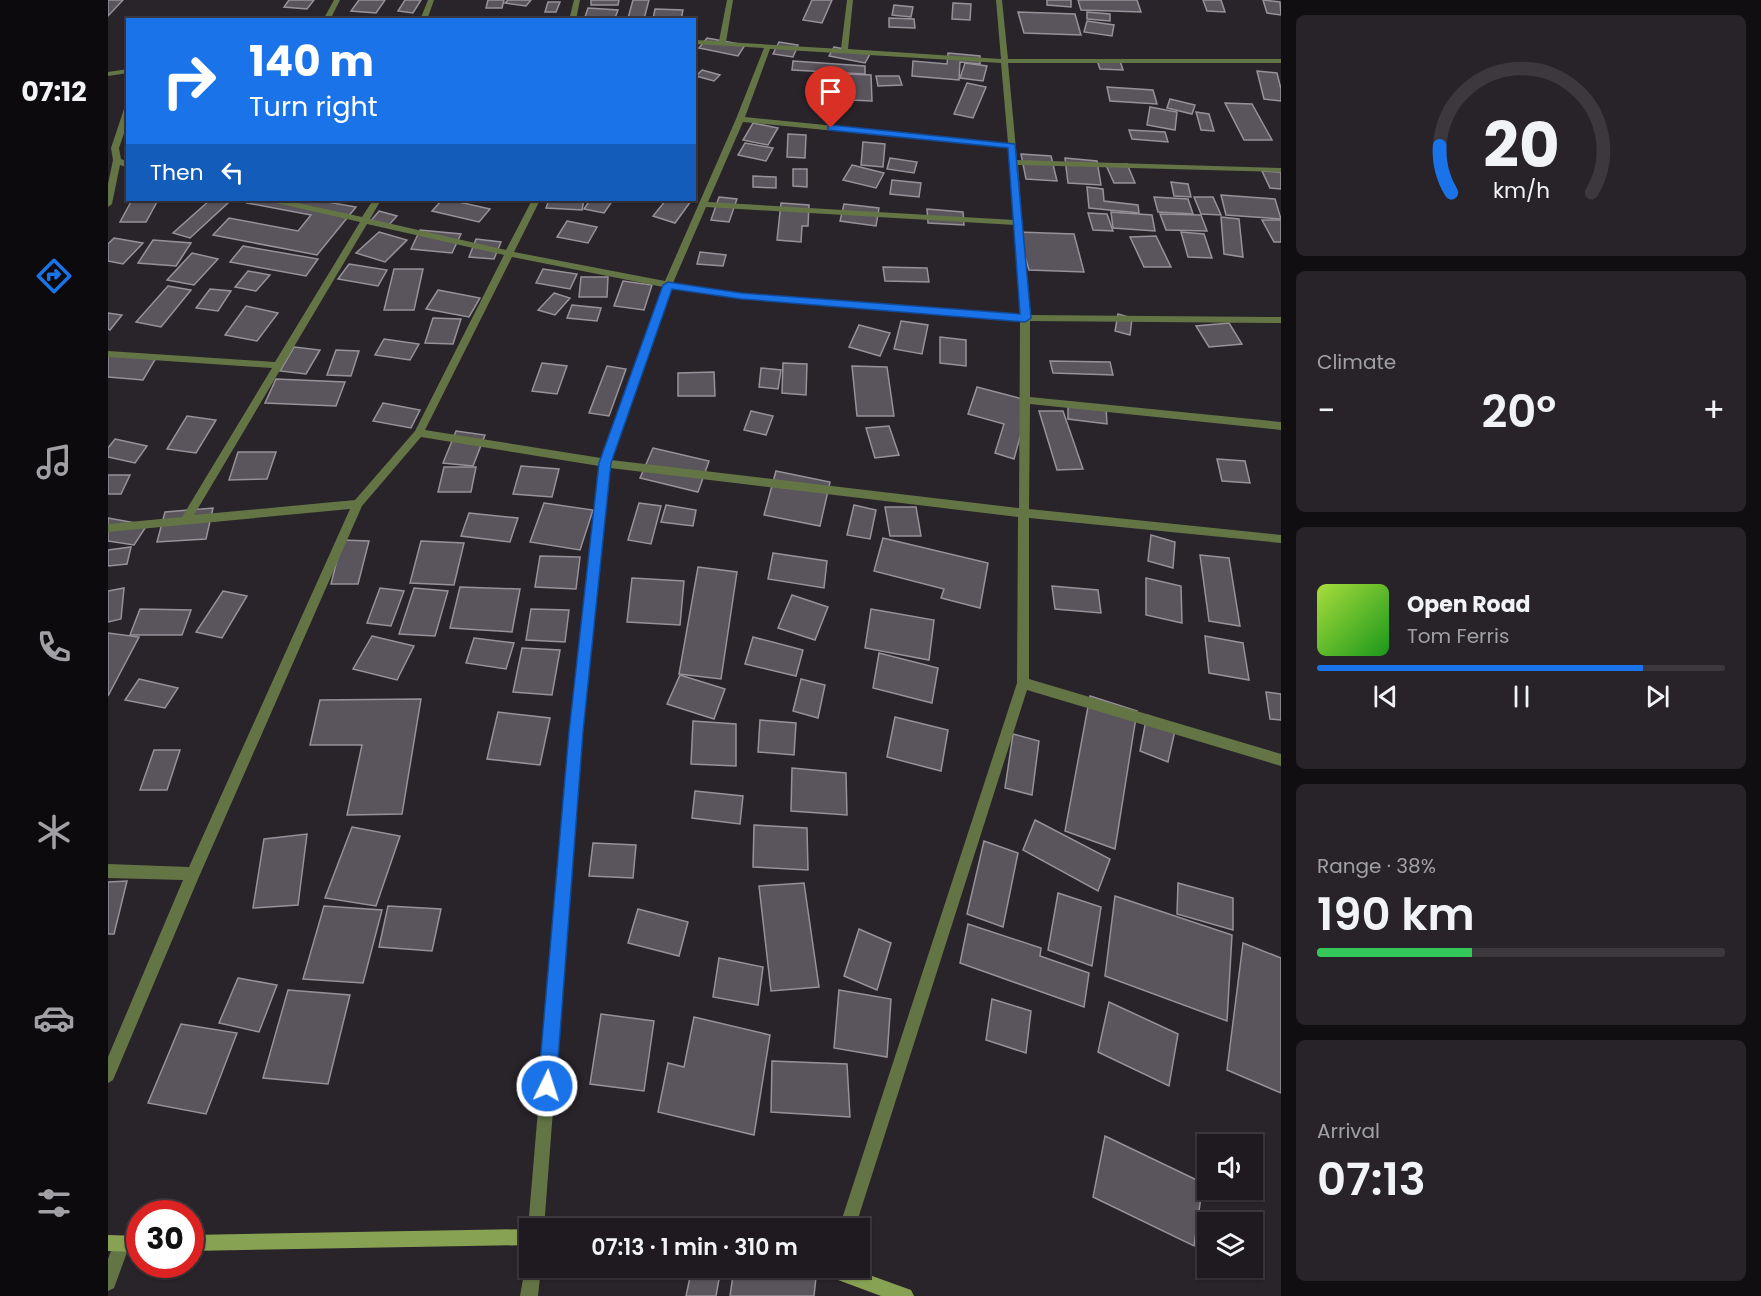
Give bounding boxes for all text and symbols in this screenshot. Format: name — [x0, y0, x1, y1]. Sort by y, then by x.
text: 140 m — [249, 32, 374, 91]
icon: right — [150, 42, 228, 120]
pin — [805, 66, 856, 128]
text: 07:12 — [21, 73, 87, 110]
icon: arrive — [814, 75, 847, 108]
text: Turn right — [249, 88, 378, 125]
text: 20 — [1483, 101, 1559, 189]
icon: left — [216, 156, 249, 189]
text: Then — [150, 157, 204, 188]
text: km/h — [1492, 175, 1550, 206]
icon: directions — [33, 255, 75, 297]
text: Climate — [1317, 348, 1396, 376]
text: 20° — [1481, 380, 1556, 443]
text: − — [1317, 387, 1335, 434]
text: + — [1702, 387, 1725, 434]
icon: music — [33, 441, 75, 483]
text: Open Road — [1407, 589, 1531, 620]
text: Tom Ferris — [1407, 622, 1509, 650]
icon: phone — [33, 626, 75, 668]
icon: previous — [1369, 680, 1402, 713]
icon: pause — [1505, 680, 1538, 713]
icon: next — [1641, 680, 1674, 713]
icon: climate — [33, 811, 75, 853]
text: Range · 38% — [1317, 852, 1436, 880]
text: 190 km — [1317, 883, 1475, 946]
icon: car — [33, 997, 75, 1039]
position arrow — [515, 1054, 579, 1118]
text: Arrival — [1317, 1117, 1380, 1145]
map controls — [1197, 1134, 1263, 1278]
button: sound — [1197, 1134, 1263, 1200]
text: 07:13 — [1317, 1148, 1426, 1211]
icon: filters — [33, 1182, 75, 1224]
speed limit sign: 30 — [126, 1200, 204, 1278]
button: layers — [1197, 1212, 1263, 1278]
text: 07:13 · 1 min · 310 m — [591, 1232, 798, 1263]

